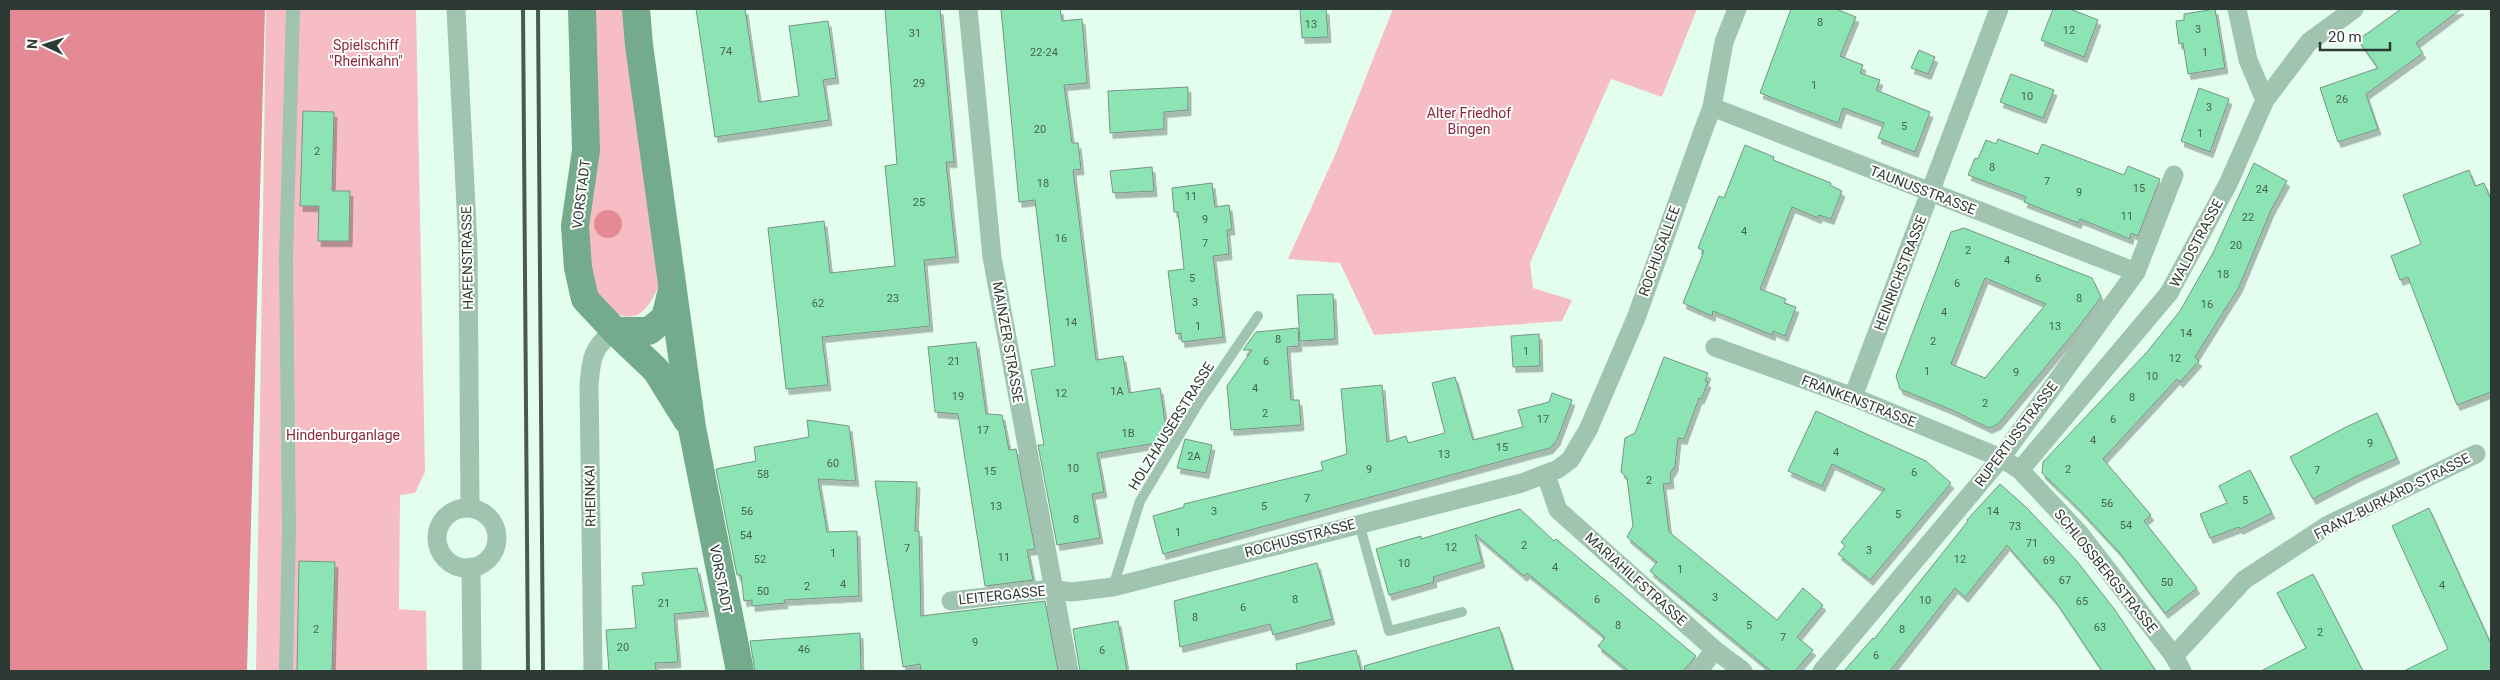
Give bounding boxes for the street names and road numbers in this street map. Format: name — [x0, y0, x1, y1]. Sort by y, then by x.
street label: VORSTADT — [569, 158, 593, 230]
street label: TAUNUSSTRASSE — [1868, 162, 1978, 218]
street label: WALDSTRASSE — [2166, 196, 2226, 290]
street label: ROCHUSALLEE — [1635, 204, 1683, 298]
street label: HAFENSTRASSE — [458, 206, 476, 310]
street label: HEINRICHSTRASSE — [1871, 213, 1929, 333]
street label: MAINZER STRASSE — [989, 280, 1027, 404]
street label: HOLZHAUSERSTRASSE — [1125, 359, 1217, 493]
street label: FRANKENSTRASSE — [1800, 372, 1918, 430]
street label: RUPERTUSSTRASSE — [1971, 378, 2061, 490]
street label: FRANZ-BURKARD-STRASSE — [2311, 450, 2473, 542]
street label: RHEINKAI — [581, 465, 599, 527]
street label: SCHLOSSBERGSTRASSE — [2051, 506, 2161, 636]
street label: ROCHUSSTRASSE — [1243, 516, 1357, 560]
street label: MARIAHILFSTRASSE — [1582, 529, 1690, 629]
street label: VORSTADT — [706, 543, 736, 615]
street label: LEITERGASSE — [958, 582, 1046, 608]

